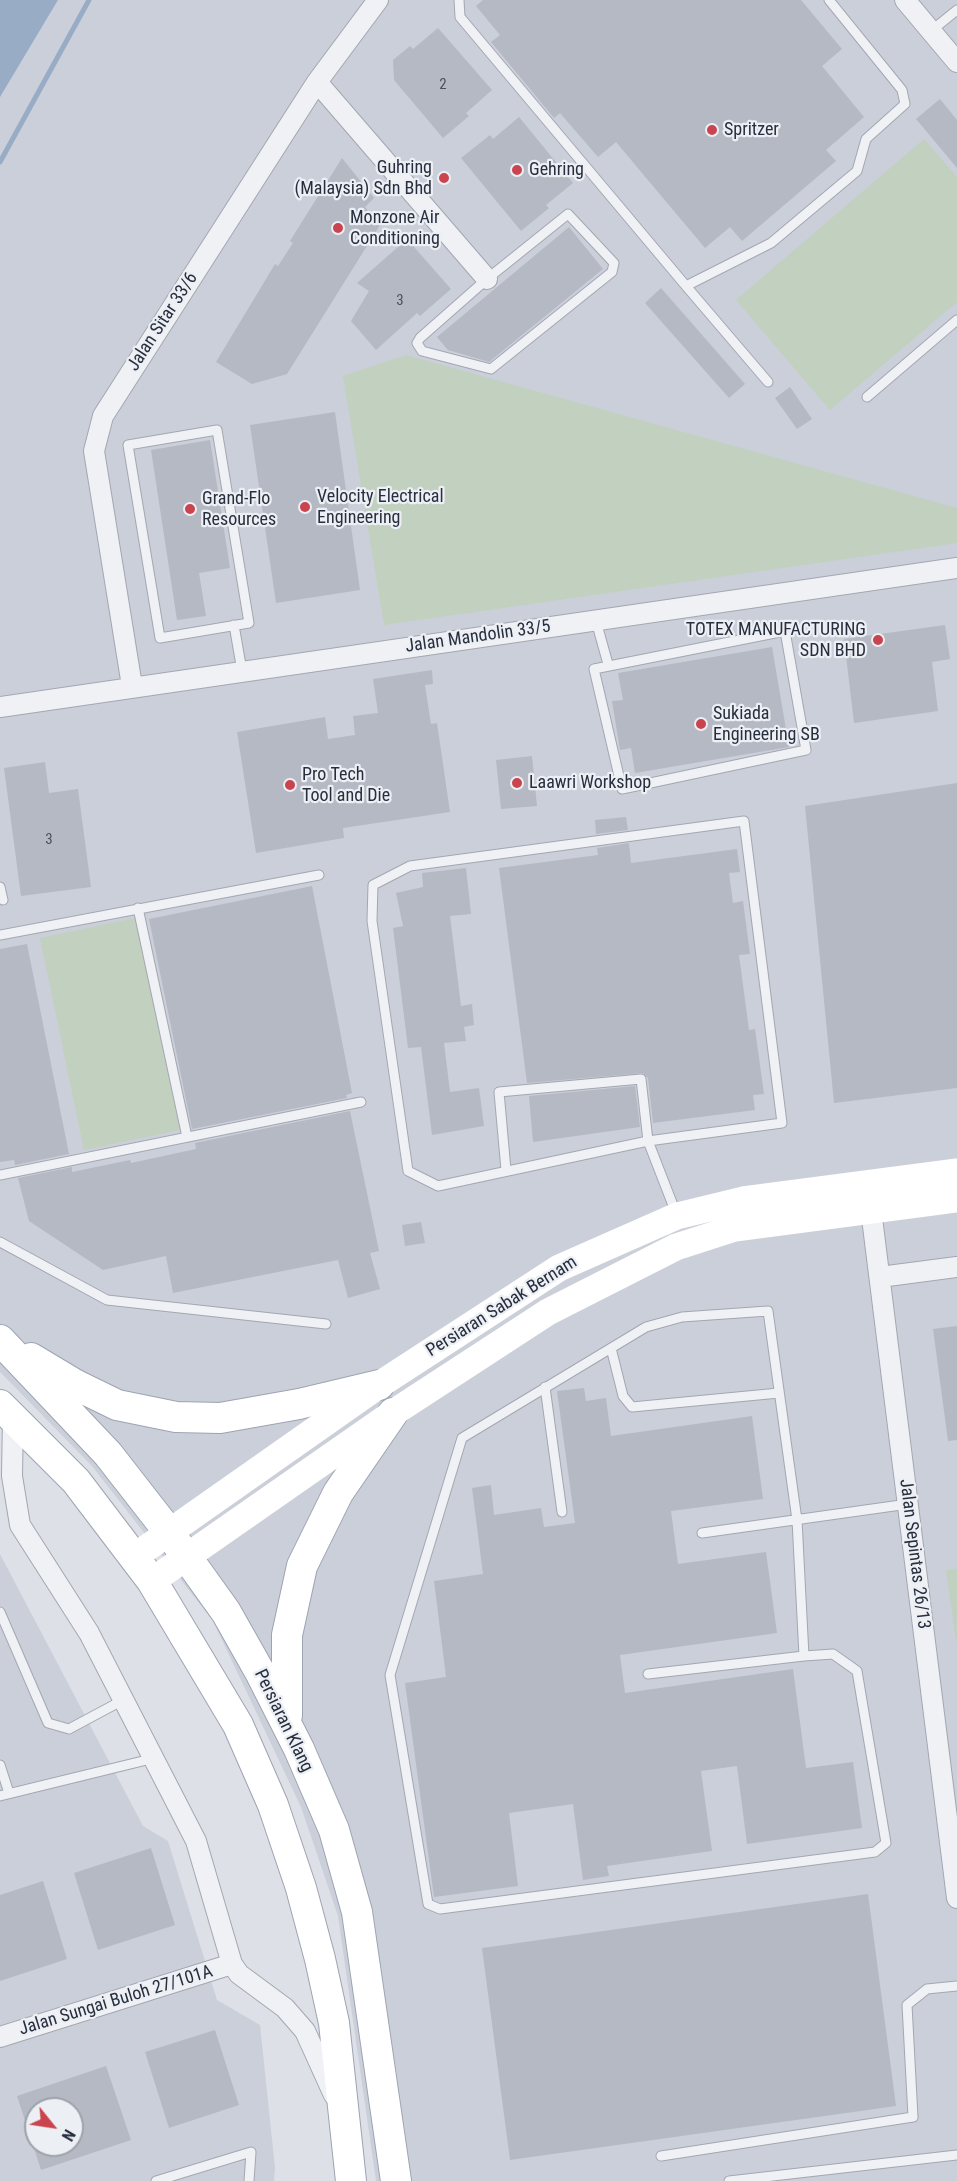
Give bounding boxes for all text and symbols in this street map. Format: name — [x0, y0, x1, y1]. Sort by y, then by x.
house number: 2 — [439, 76, 447, 94]
place label: Spritzer — [724, 119, 779, 141]
marker: Spritzer — [705, 123, 719, 137]
place label: Guhring (Malaysia) Sdn Bhd — [295, 157, 432, 200]
place label: Gehring — [529, 159, 584, 181]
marker: Gehring — [510, 163, 524, 177]
marker: Guhring (Malaysia) Sdn Bhd — [437, 171, 451, 185]
place label: Monzone Air Conditioning — [350, 207, 440, 250]
marker: Monzone Air Conditioning — [331, 221, 345, 235]
street label: Jalan Sitar 33/6 — [123, 269, 203, 375]
house number: 3 — [396, 292, 404, 310]
place label: Velocity Electrical Engineering — [317, 486, 444, 528]
place label: Grand-Flo Resources — [202, 488, 276, 530]
marker: Velocity Electrical Engineering — [298, 500, 312, 514]
marker: Grand-Flo Resources — [183, 502, 197, 516]
street label: Jalan Mandolin 33/5 — [404, 616, 552, 658]
place label: TOTEX MANUFACTURING SDN BHD — [686, 619, 866, 662]
marker: TOTEX MANUFACTURING SDN BHD — [871, 633, 885, 647]
place label: Sukiada Engineering SB — [713, 703, 820, 746]
marker: Sukiada Engineering SB — [694, 717, 708, 731]
place label: Pro Tech Tool and Die — [302, 764, 390, 806]
place label: Laawri Workshop — [529, 772, 651, 794]
marker: Laawri Workshop — [510, 776, 524, 790]
marker: Pro Tech Tool and Die — [283, 778, 297, 792]
house number: 3 — [45, 831, 53, 849]
street label: Persiaran Sabak Bernam — [423, 1252, 581, 1362]
street label: Jalan Sepintas 26/13 — [894, 1478, 934, 1630]
street label: Persiaran Klang — [249, 1666, 317, 1776]
street label: Jalan Sungai Buloh 27/101A — [17, 1961, 215, 2041]
north arrow — [24, 2097, 84, 2157]
text: N — [58, 2126, 79, 2144]

